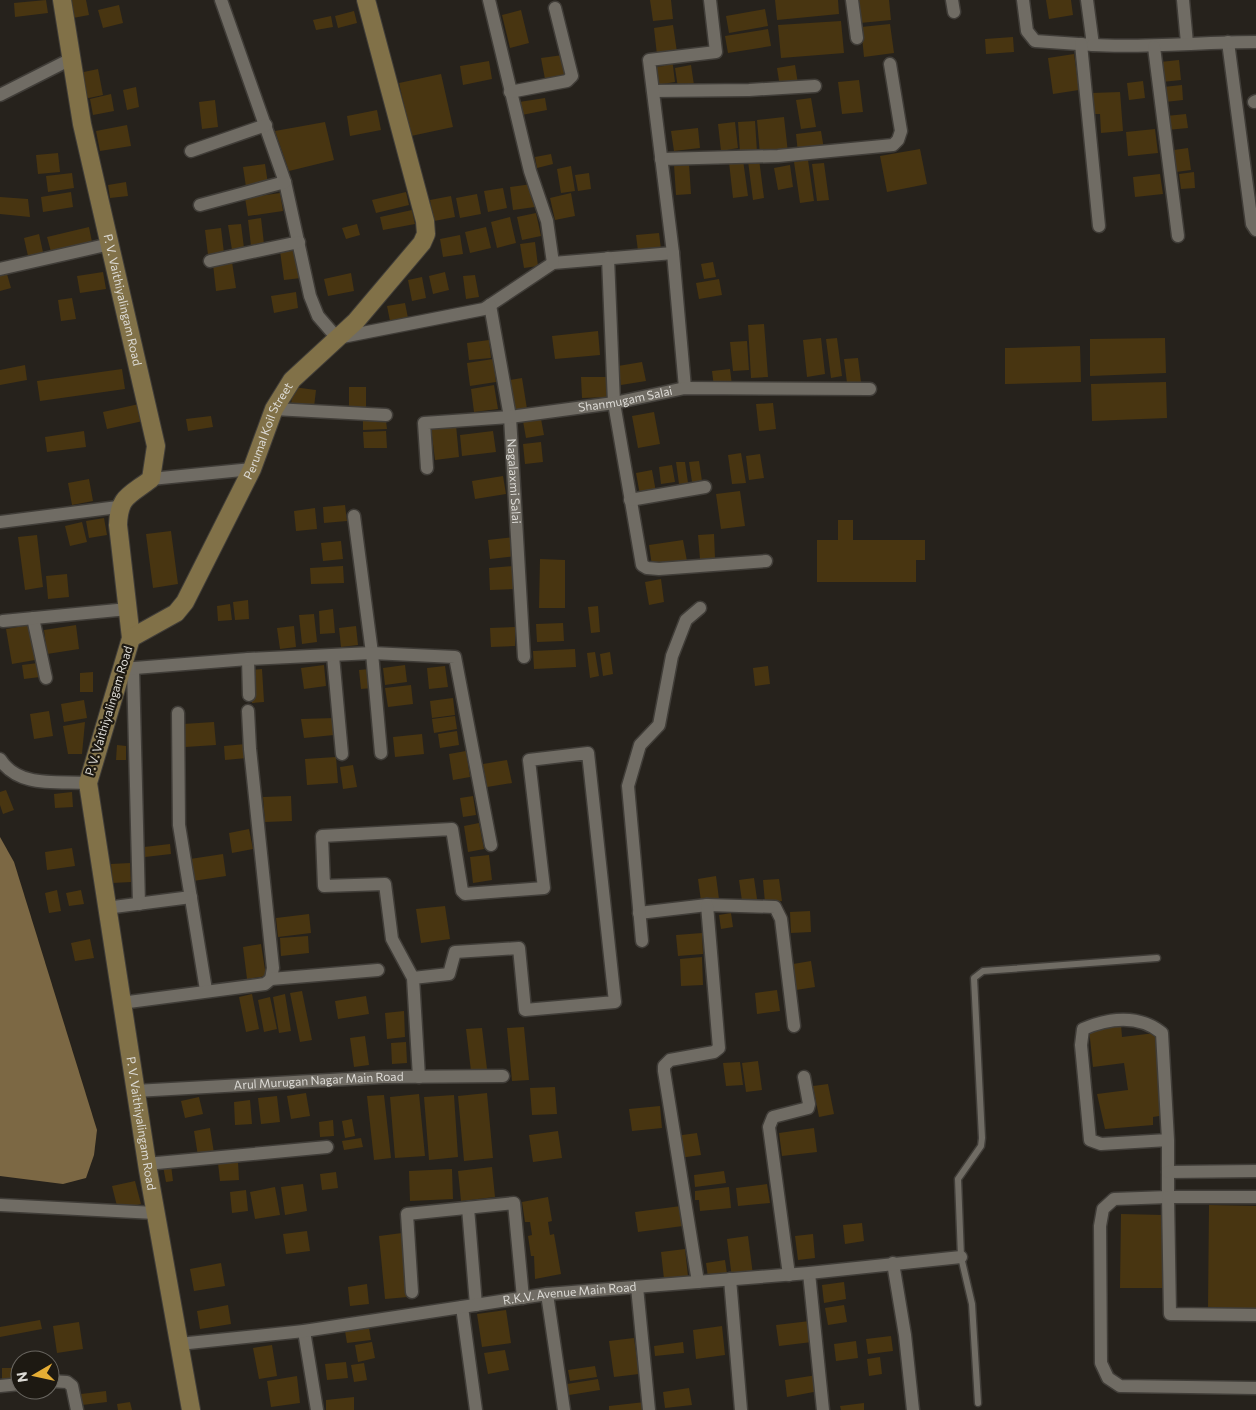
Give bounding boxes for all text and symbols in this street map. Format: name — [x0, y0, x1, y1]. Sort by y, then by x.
street label: P. V. Vaithiyalingam Road — [101, 232, 145, 367]
street label: Perumal Koil Street — [240, 379, 295, 481]
street label: Shanmugam Salai — [577, 383, 673, 414]
street label: Nagalaxmi Salai — [505, 438, 524, 524]
street label: P. V. Vaithiyalingam Road — [82, 644, 134, 777]
street label: P. V. Vaithiyalingam Road — [125, 1056, 159, 1191]
street label: Arul Murugan Nagar Main Road — [233, 1069, 404, 1091]
street label: R.K.V. Avenue Main Road — [502, 1279, 637, 1307]
north arrow — [10, 1350, 60, 1400]
text: N — [12, 1371, 31, 1384]

